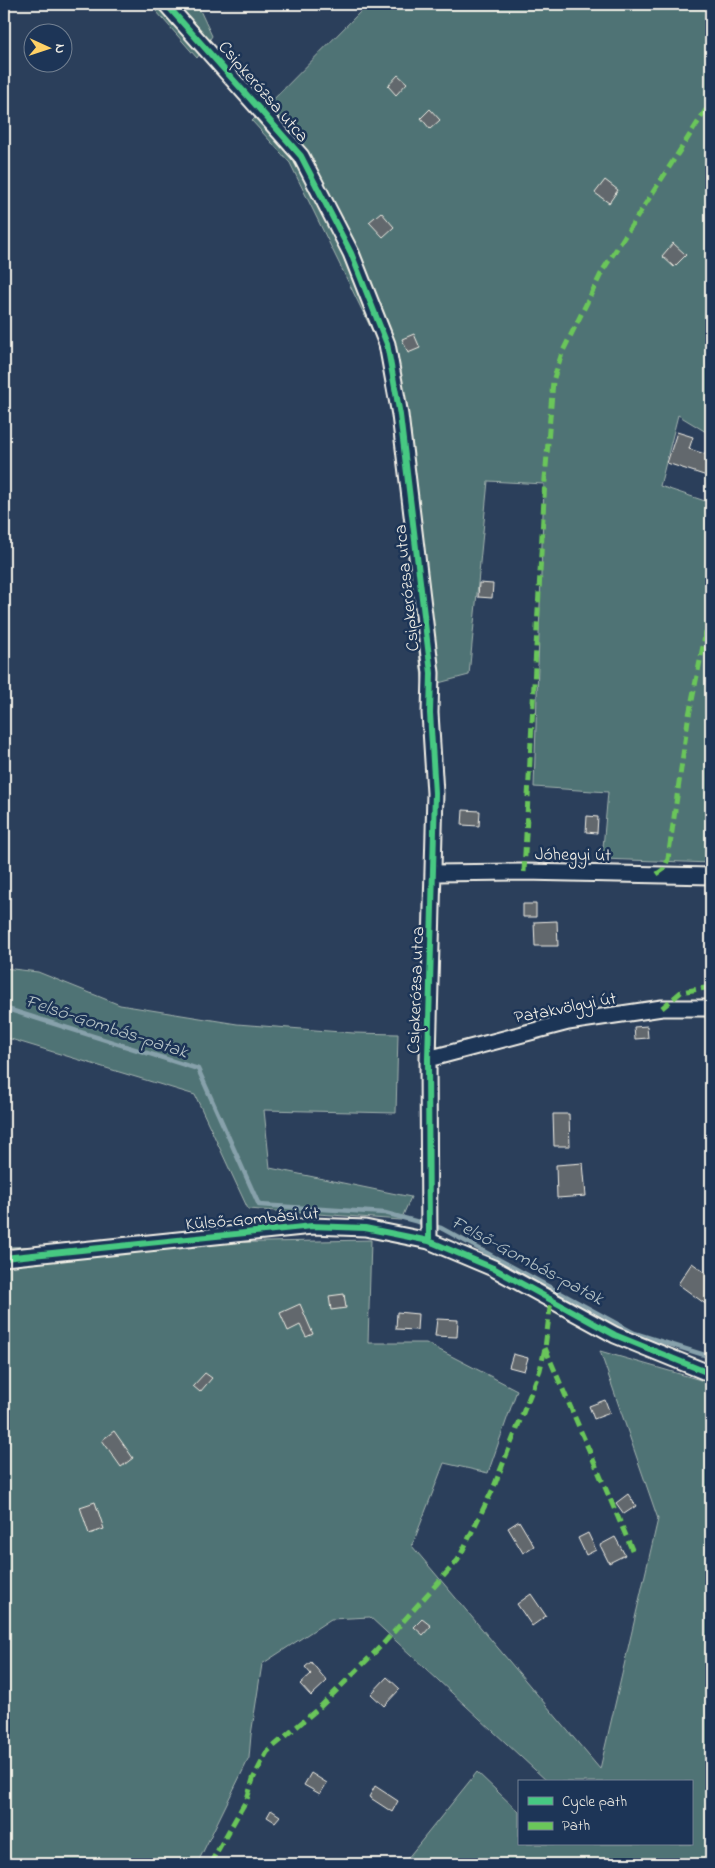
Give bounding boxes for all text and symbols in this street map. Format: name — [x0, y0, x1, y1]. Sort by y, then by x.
north arrow — [22, 22, 72, 72]
street label: Csipkerózsa utca — [211, 36, 314, 149]
text: N — [49, 43, 70, 54]
street label: Csipkerózsa utca — [388, 523, 428, 652]
street label: Jóhegyi út — [535, 842, 611, 871]
street label: Csipkerózsa utca — [402, 926, 432, 1054]
street label: Patakvölgyi út — [512, 986, 619, 1033]
water label: Felső-Gombás-patak — [22, 988, 192, 1067]
street label: Külső-Gombási út — [184, 1201, 320, 1239]
water label: Felső-Gombás-patak — [446, 1210, 608, 1313]
legend — [518, 1780, 692, 1846]
text: Cycle path — [562, 1791, 627, 1814]
text: Path — [562, 1815, 590, 1837]

